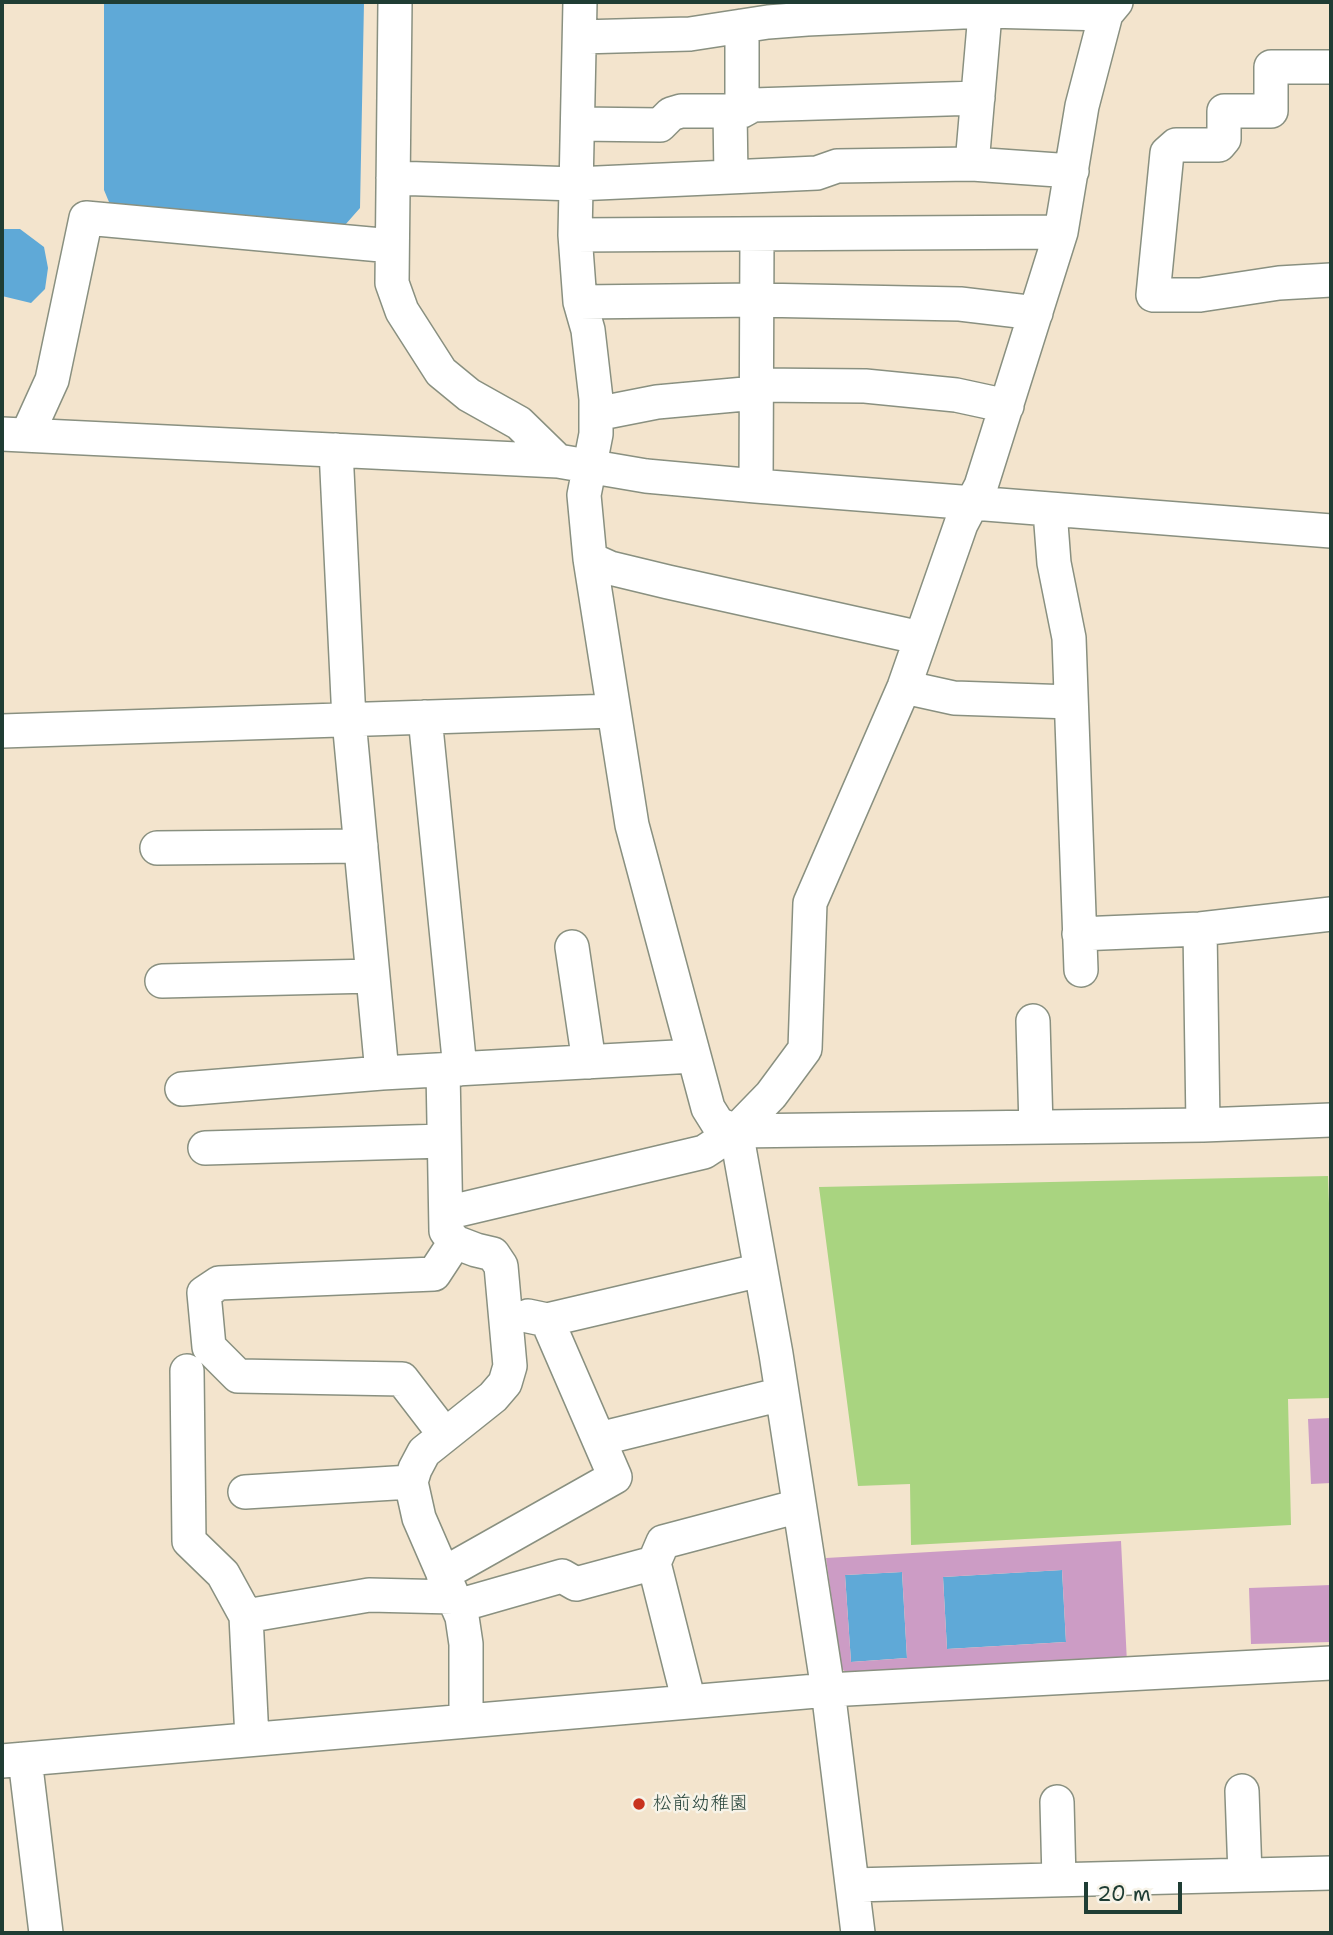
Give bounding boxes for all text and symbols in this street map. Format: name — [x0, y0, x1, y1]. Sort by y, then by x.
place label: 松前幼稚園 — [653, 1793, 748, 1815]
marker: 松前幼稚園 — [631, 1796, 647, 1812]
scale bar — [1088, 1868, 1186, 1912]
text: 20 m — [1097, 1880, 1151, 1908]

